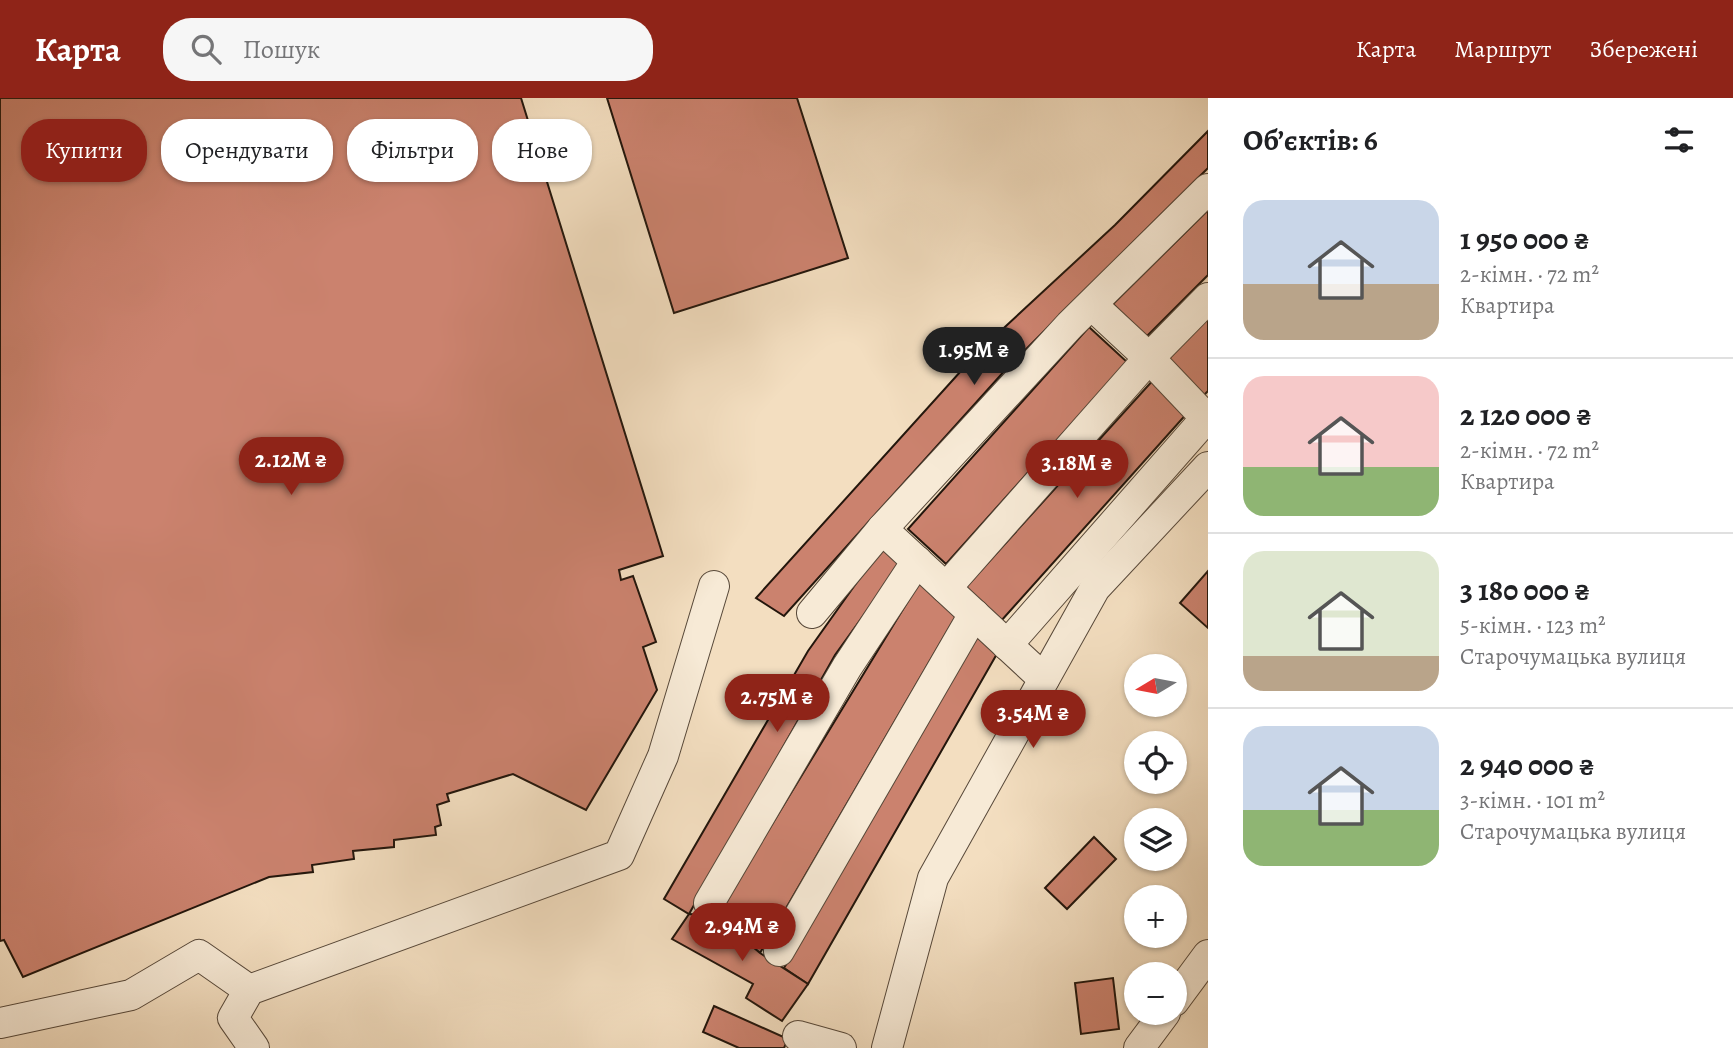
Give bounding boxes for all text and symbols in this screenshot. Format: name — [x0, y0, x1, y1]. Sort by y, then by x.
search box — [163, 18, 653, 81]
text: Карта — [35, 27, 121, 72]
icon: search — [187, 30, 225, 68]
text: Пошук — [243, 32, 320, 67]
text: Карта — [1356, 33, 1416, 65]
text: Маршрут — [1454, 33, 1551, 65]
text: Збережені — [1589, 33, 1698, 65]
chip: Купити — [21, 119, 147, 182]
chip: Орендувати — [161, 119, 333, 182]
chip: Фільтри — [347, 119, 478, 182]
chip: Нове — [492, 119, 592, 182]
text: Об’єктів: 6 — [1243, 120, 1378, 160]
icon: filters — [1660, 121, 1698, 159]
text: 1 950 000 ₴ — [1460, 219, 1590, 259]
icon: home — [1299, 228, 1383, 312]
text: 2-кімн. · 72 m² — [1460, 259, 1599, 290]
text: Квартира — [1460, 290, 1555, 321]
pin: 1.95M ₴ — [909, 328, 1039, 387]
text: 1.95M ₴ — [939, 334, 1009, 365]
text: 2 120 000 ₴ — [1460, 395, 1592, 435]
icon: home — [1299, 404, 1383, 488]
text: 2-кімн. · 72 m² — [1460, 435, 1599, 466]
pin: 2.12M ₴ — [226, 438, 356, 497]
pin: 3.18M ₴ — [1012, 440, 1142, 500]
text: 2.12M ₴ — [255, 444, 327, 475]
text: 3.18M ₴ — [1041, 447, 1113, 478]
text: Квартира — [1460, 466, 1555, 497]
text: 3 180 000 ₴ — [1460, 570, 1590, 610]
icon: home — [1299, 579, 1383, 663]
text: 5-кімн. · 123 m² — [1460, 610, 1606, 641]
text: Старочумацька вулиця — [1460, 641, 1686, 672]
north arrow — [1124, 654, 1186, 718]
map controls — [1124, 654, 1187, 1025]
pin: 2.75M ₴ — [712, 674, 842, 734]
text: 2.75M ₴ — [741, 681, 813, 712]
pin: 3.54M ₴ — [968, 690, 1098, 750]
text: 3.54M ₴ — [997, 697, 1069, 728]
button: locate — [1124, 731, 1187, 794]
text: 2 940 000 ₴ — [1460, 745, 1595, 785]
icon: home — [1299, 754, 1383, 838]
text: 3-кімн. · 101 m² — [1460, 785, 1605, 816]
button: layers — [1124, 808, 1187, 871]
text: Старочумацька вулиця — [1460, 816, 1686, 847]
button: + — [1124, 885, 1187, 948]
pin: 2.94M ₴ — [677, 904, 807, 963]
text: 2.94M ₴ — [705, 910, 779, 941]
button: − — [1124, 962, 1187, 1025]

